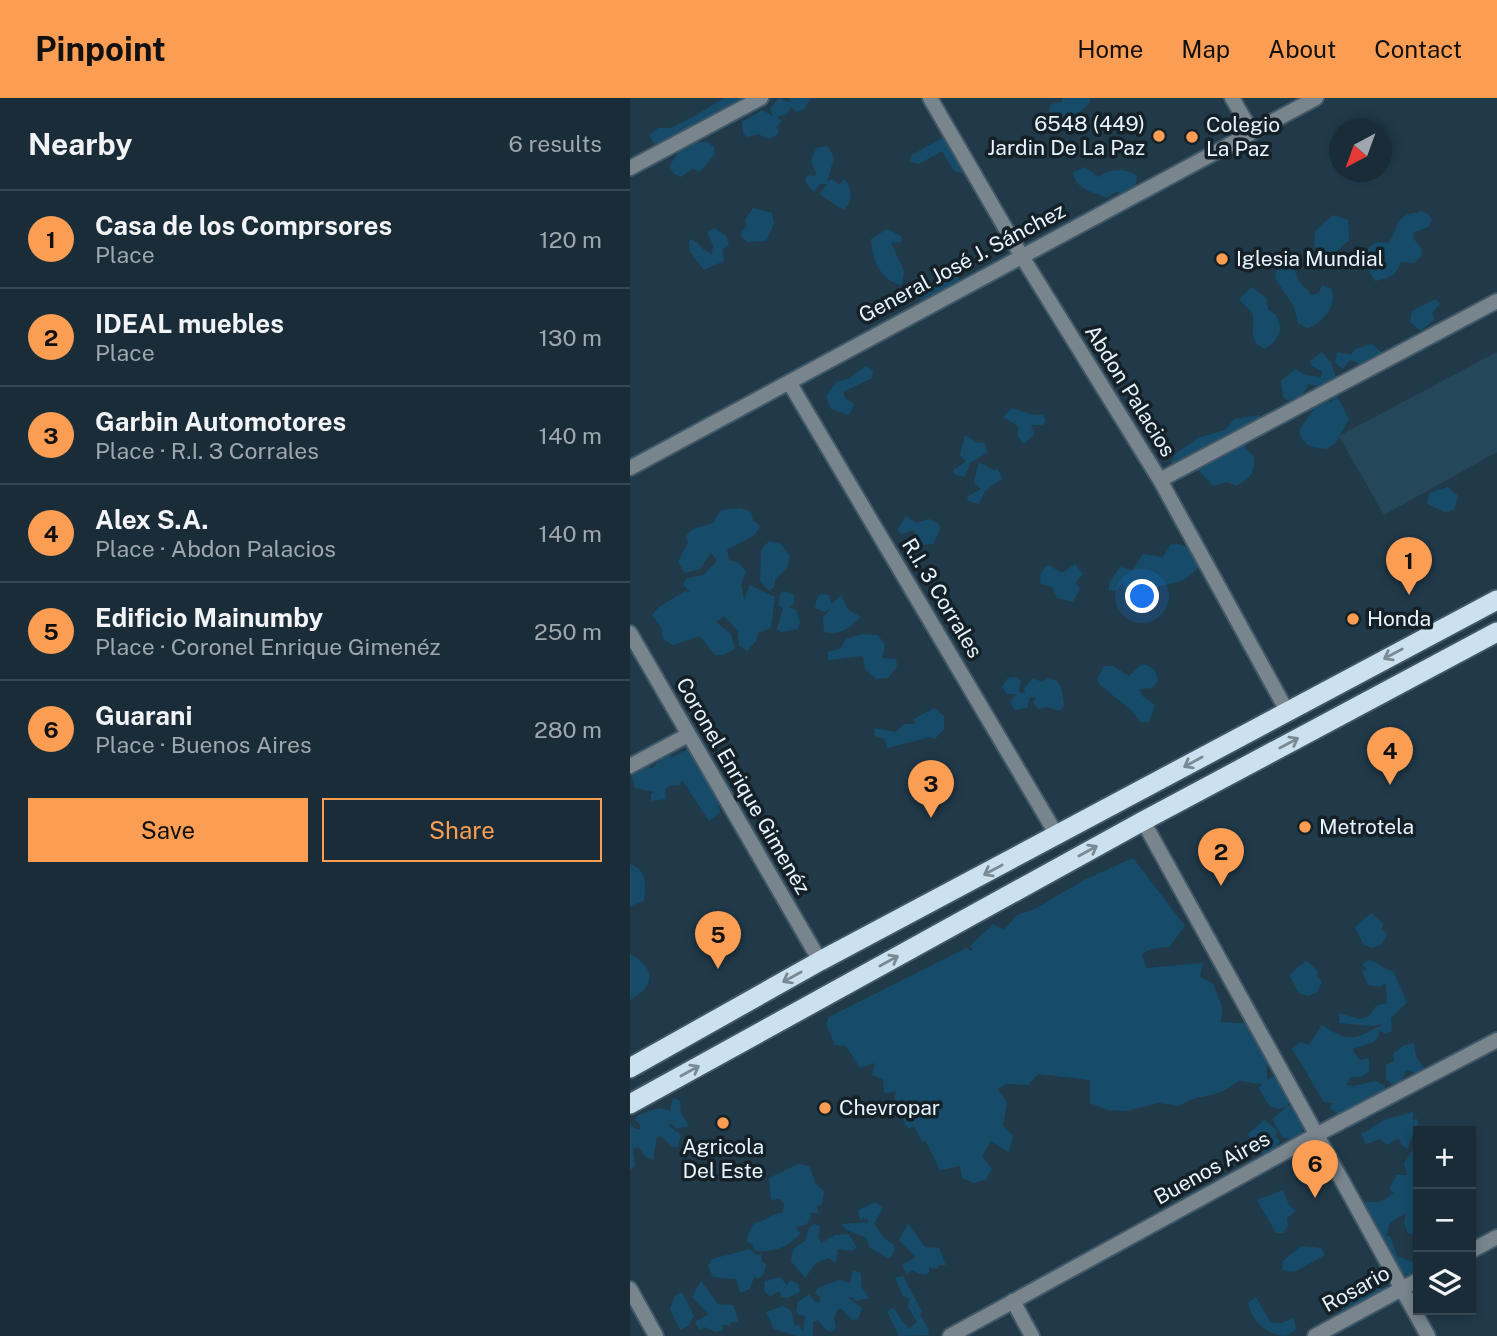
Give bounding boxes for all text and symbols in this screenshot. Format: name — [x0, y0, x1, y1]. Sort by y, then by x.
text: Pinpoint — [35, 30, 166, 68]
text: Home — [1077, 35, 1143, 63]
text: Map — [1181, 35, 1230, 63]
text: About — [1268, 35, 1336, 63]
text: Contact — [1374, 35, 1462, 63]
place label: 6548 (449) Jardin De La Paz — [987, 111, 1145, 160]
place label: Colegio La Paz — [1206, 112, 1280, 161]
north arrow — [1329, 119, 1392, 182]
text: Nearby — [28, 126, 132, 162]
marker: 6548 (449) Jardin De La Paz — [1151, 128, 1167, 144]
marker: Colegio La Paz — [1184, 129, 1200, 145]
text: 6 results — [509, 130, 602, 157]
street label: General José J. Sánchez — [854, 198, 1069, 328]
text: Casa de los Comprsores — [95, 210, 392, 241]
text: 1 — [46, 226, 56, 253]
text: 120 m — [539, 226, 602, 253]
text: Place — [95, 241, 155, 268]
place label: Iglesia Mundial — [1236, 246, 1384, 271]
marker: Iglesia Mundial — [1214, 251, 1230, 267]
text: IDEAL muebles — [95, 308, 284, 339]
street label: Abdon Palacios — [1080, 320, 1181, 461]
text: 2 — [44, 324, 58, 351]
text: 130 m — [539, 324, 602, 351]
text: Place — [95, 339, 155, 366]
text: Garbin Automotores — [95, 406, 346, 437]
text: 3 — [43, 422, 59, 449]
text: 140 m — [539, 422, 602, 449]
text: Place · R.I. 3 Corrales — [95, 437, 319, 464]
text: Alex S.A. — [95, 504, 208, 535]
text: 4 — [43, 520, 59, 547]
text: 140 m — [539, 520, 602, 547]
street label: R.I. 3 Corrales — [897, 533, 988, 662]
text: Place · Abdon Palacios — [95, 535, 336, 562]
pin: 1 — [1386, 537, 1432, 595]
your location — [1125, 579, 1159, 613]
text: Edificio Mainumby — [95, 602, 323, 633]
place label: Honda — [1367, 606, 1431, 631]
marker: Honda — [1345, 611, 1361, 627]
text: 5 — [43, 618, 59, 645]
text: 250 m — [534, 618, 602, 645]
text: Place · Coronel Enrique Gimenéz — [95, 633, 440, 660]
one-way arrow — [1384, 648, 1404, 662]
street label: Coronel Enrique Gimenéz — [671, 673, 816, 899]
text: Guarani — [95, 700, 192, 731]
text: 6 — [43, 716, 59, 743]
text: 280 m — [534, 716, 602, 743]
pin: 4 — [1367, 727, 1413, 785]
text: Place · Buenos Aires — [95, 731, 312, 758]
one-way arrow — [1278, 735, 1299, 749]
one-way arrow — [1183, 756, 1204, 769]
pin: 3 — [908, 760, 954, 818]
button: Save — [28, 798, 308, 862]
button: Share — [322, 798, 602, 862]
place label: Metrotela — [1319, 814, 1414, 839]
marker: Metrotela — [1297, 819, 1313, 835]
pin: 2 — [1198, 828, 1244, 886]
one-way arrow — [1077, 844, 1098, 857]
one-way arrow — [983, 864, 1004, 878]
pin: 5 — [695, 911, 741, 969]
one-way arrow — [878, 954, 899, 967]
one-way arrow — [782, 971, 803, 984]
one-way arrow — [679, 1064, 699, 1078]
place label: Chevropar — [839, 1095, 940, 1120]
marker: Chevropar — [817, 1100, 833, 1116]
marker: Agricola Del Este — [715, 1115, 731, 1131]
street label: Buenos Aires — [1150, 1125, 1274, 1210]
map controls — [1413, 1126, 1476, 1315]
button: + — [1413, 1126, 1476, 1189]
place label: Agricola Del Este — [682, 1134, 764, 1183]
pin: 6 — [1292, 1140, 1338, 1198]
button: − — [1413, 1189, 1476, 1252]
button: layers — [1413, 1252, 1476, 1315]
street label: Rosario — [1318, 1260, 1394, 1317]

